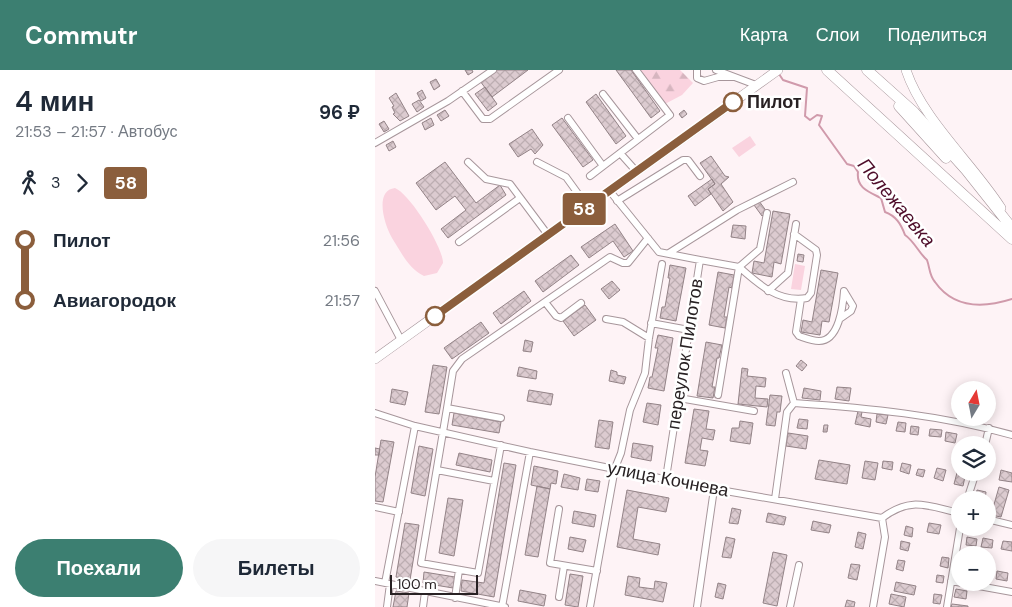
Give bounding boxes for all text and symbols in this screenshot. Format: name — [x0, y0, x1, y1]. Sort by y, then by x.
text: Commutr — [25, 20, 138, 51]
text: Карта — [740, 23, 788, 47]
text: Слои — [816, 23, 860, 47]
text: Поделиться — [888, 23, 987, 47]
text: 4 мин — [15, 83, 95, 120]
place label: Пилот — [747, 90, 802, 114]
marker: Пилот — [723, 92, 743, 112]
text: 96 ₽ — [319, 100, 360, 125]
text: 21:53 – 21:57 · Автобус — [15, 121, 178, 142]
water label: Полежаевка — [852, 153, 941, 252]
icon: walk — [15, 169, 43, 197]
icon: forward — [68, 169, 96, 197]
text: 58 — [114, 171, 137, 195]
text: 3 — [51, 172, 60, 193]
line badge: 58 — [561, 193, 607, 225]
text: 58 — [573, 197, 595, 221]
text: Пилот — [53, 228, 111, 253]
text: 21:56 — [323, 230, 360, 251]
street label: переулок Пилотов — [661, 277, 709, 431]
text: Авиагородок — [53, 288, 176, 313]
text: 21:57 — [325, 290, 360, 311]
unlabelled marker — [425, 306, 445, 326]
north arrow — [951, 381, 996, 426]
map controls — [951, 381, 996, 591]
button: layers — [951, 436, 996, 481]
street label: улица Кочнева — [605, 455, 732, 503]
button: + — [951, 491, 996, 536]
button: Поехали — [15, 539, 183, 597]
button: Билеты — [193, 539, 360, 597]
button: − — [951, 546, 996, 591]
scale bar — [390, 572, 477, 595]
text: 100 m — [397, 575, 437, 593]

